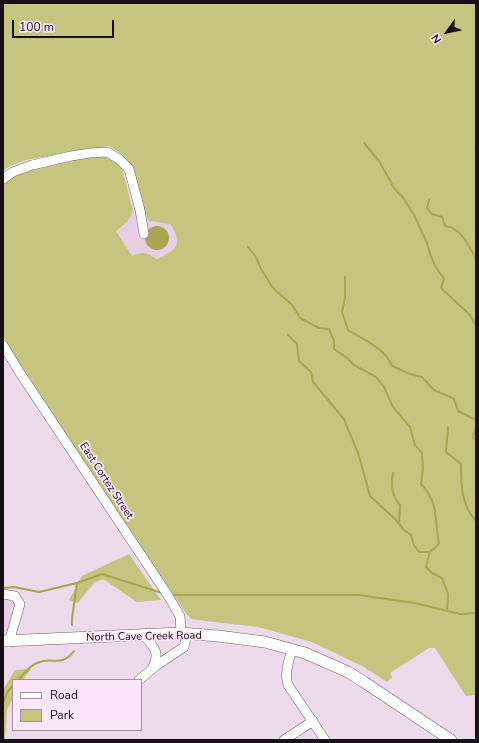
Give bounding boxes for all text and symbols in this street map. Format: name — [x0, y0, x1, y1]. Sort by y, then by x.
scale bar — [14, 12, 116, 38]
north arrow — [427, 12, 467, 52]
text: 100 m — [19, 19, 54, 35]
text: N — [428, 31, 445, 46]
street label: East Cortez Street — [76, 440, 136, 522]
street label: North Cave Creek Road — [86, 629, 202, 645]
legend — [12, 679, 142, 731]
text: Road — [50, 687, 78, 703]
text: Park — [50, 707, 74, 723]

